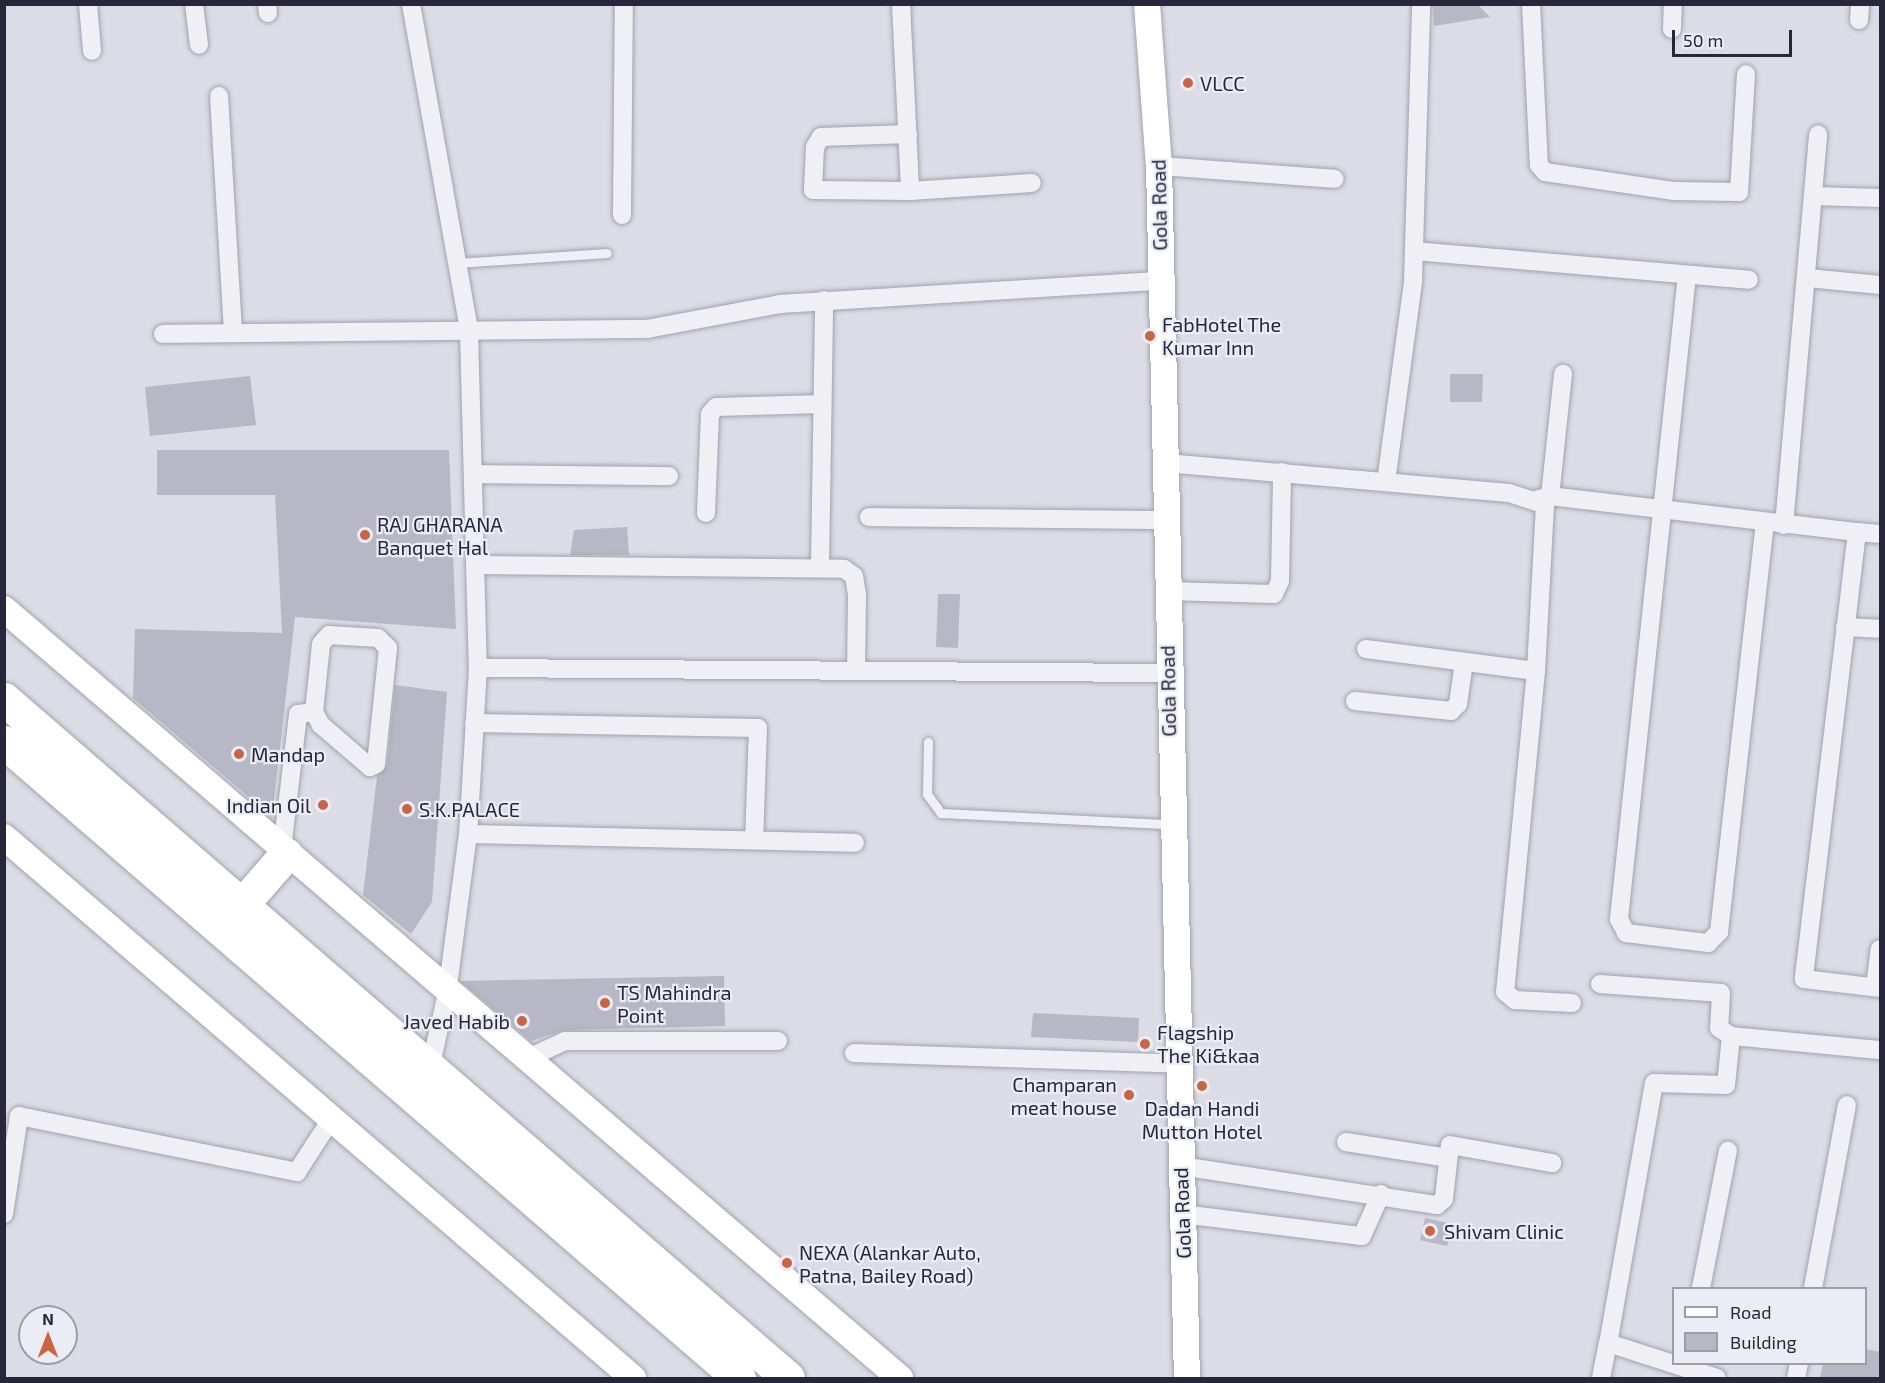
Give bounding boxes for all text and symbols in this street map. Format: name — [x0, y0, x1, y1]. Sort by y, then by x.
scale bar — [1675, 18, 1795, 56]
text: 50 m — [1683, 29, 1723, 51]
place label: VLCC — [1200, 71, 1245, 95]
marker: VLCC — [1181, 76, 1195, 90]
street label: Gola Road — [1146, 159, 1172, 251]
place label: FabHotel The Kumar Inn — [1162, 312, 1282, 359]
marker: FabHotel The Kumar Inn — [1143, 329, 1157, 343]
place label: RAJ GHARANA Banquet Hal — [377, 512, 503, 559]
marker: RAJ GHARANA Banquet Hal — [358, 528, 372, 542]
street label: Gola Road — [1155, 645, 1181, 737]
place label: Mandap — [251, 742, 325, 766]
marker: Mandap — [232, 747, 246, 761]
place label: Indian Oil — [226, 793, 311, 817]
place label: S.K.PALACE — [419, 797, 520, 821]
marker: Indian Oil — [316, 798, 330, 812]
marker: S.K.PALACE — [400, 802, 414, 816]
place label: TS Mahindra Point — [617, 980, 731, 1027]
marker: TS Mahindra Point — [598, 996, 612, 1010]
place label: Javed Habib — [403, 1009, 510, 1033]
marker: Javed Habib — [515, 1014, 529, 1028]
place label: Flagship The Ki&kaa — [1157, 1020, 1260, 1067]
marker: Flagship The Ki&kaa — [1138, 1037, 1152, 1051]
place label: Champaran meat house — [1010, 1072, 1117, 1119]
marker: Dadan Handi Mutton Hotel — [1195, 1079, 1209, 1093]
marker: Champaran meat house — [1122, 1088, 1136, 1102]
place label: Dadan Handi Mutton Hotel — [1142, 1096, 1262, 1143]
street label: Gola Road — [1168, 1167, 1196, 1259]
place label: Shivam Clinic — [1444, 1219, 1564, 1243]
marker: Shivam Clinic — [1421, 1222, 1439, 1240]
place label: NEXA (Alankar Auto, Patna, Bailey Road) — [799, 1240, 982, 1287]
marker: NEXA (Alankar Auto, Patna, Bailey Road) — [780, 1256, 794, 1270]
legend — [1672, 1287, 1867, 1365]
text: Road — [1730, 1301, 1771, 1323]
north arrow — [18, 1305, 78, 1365]
text: N — [42, 1309, 54, 1328]
text: Building — [1730, 1331, 1797, 1353]

